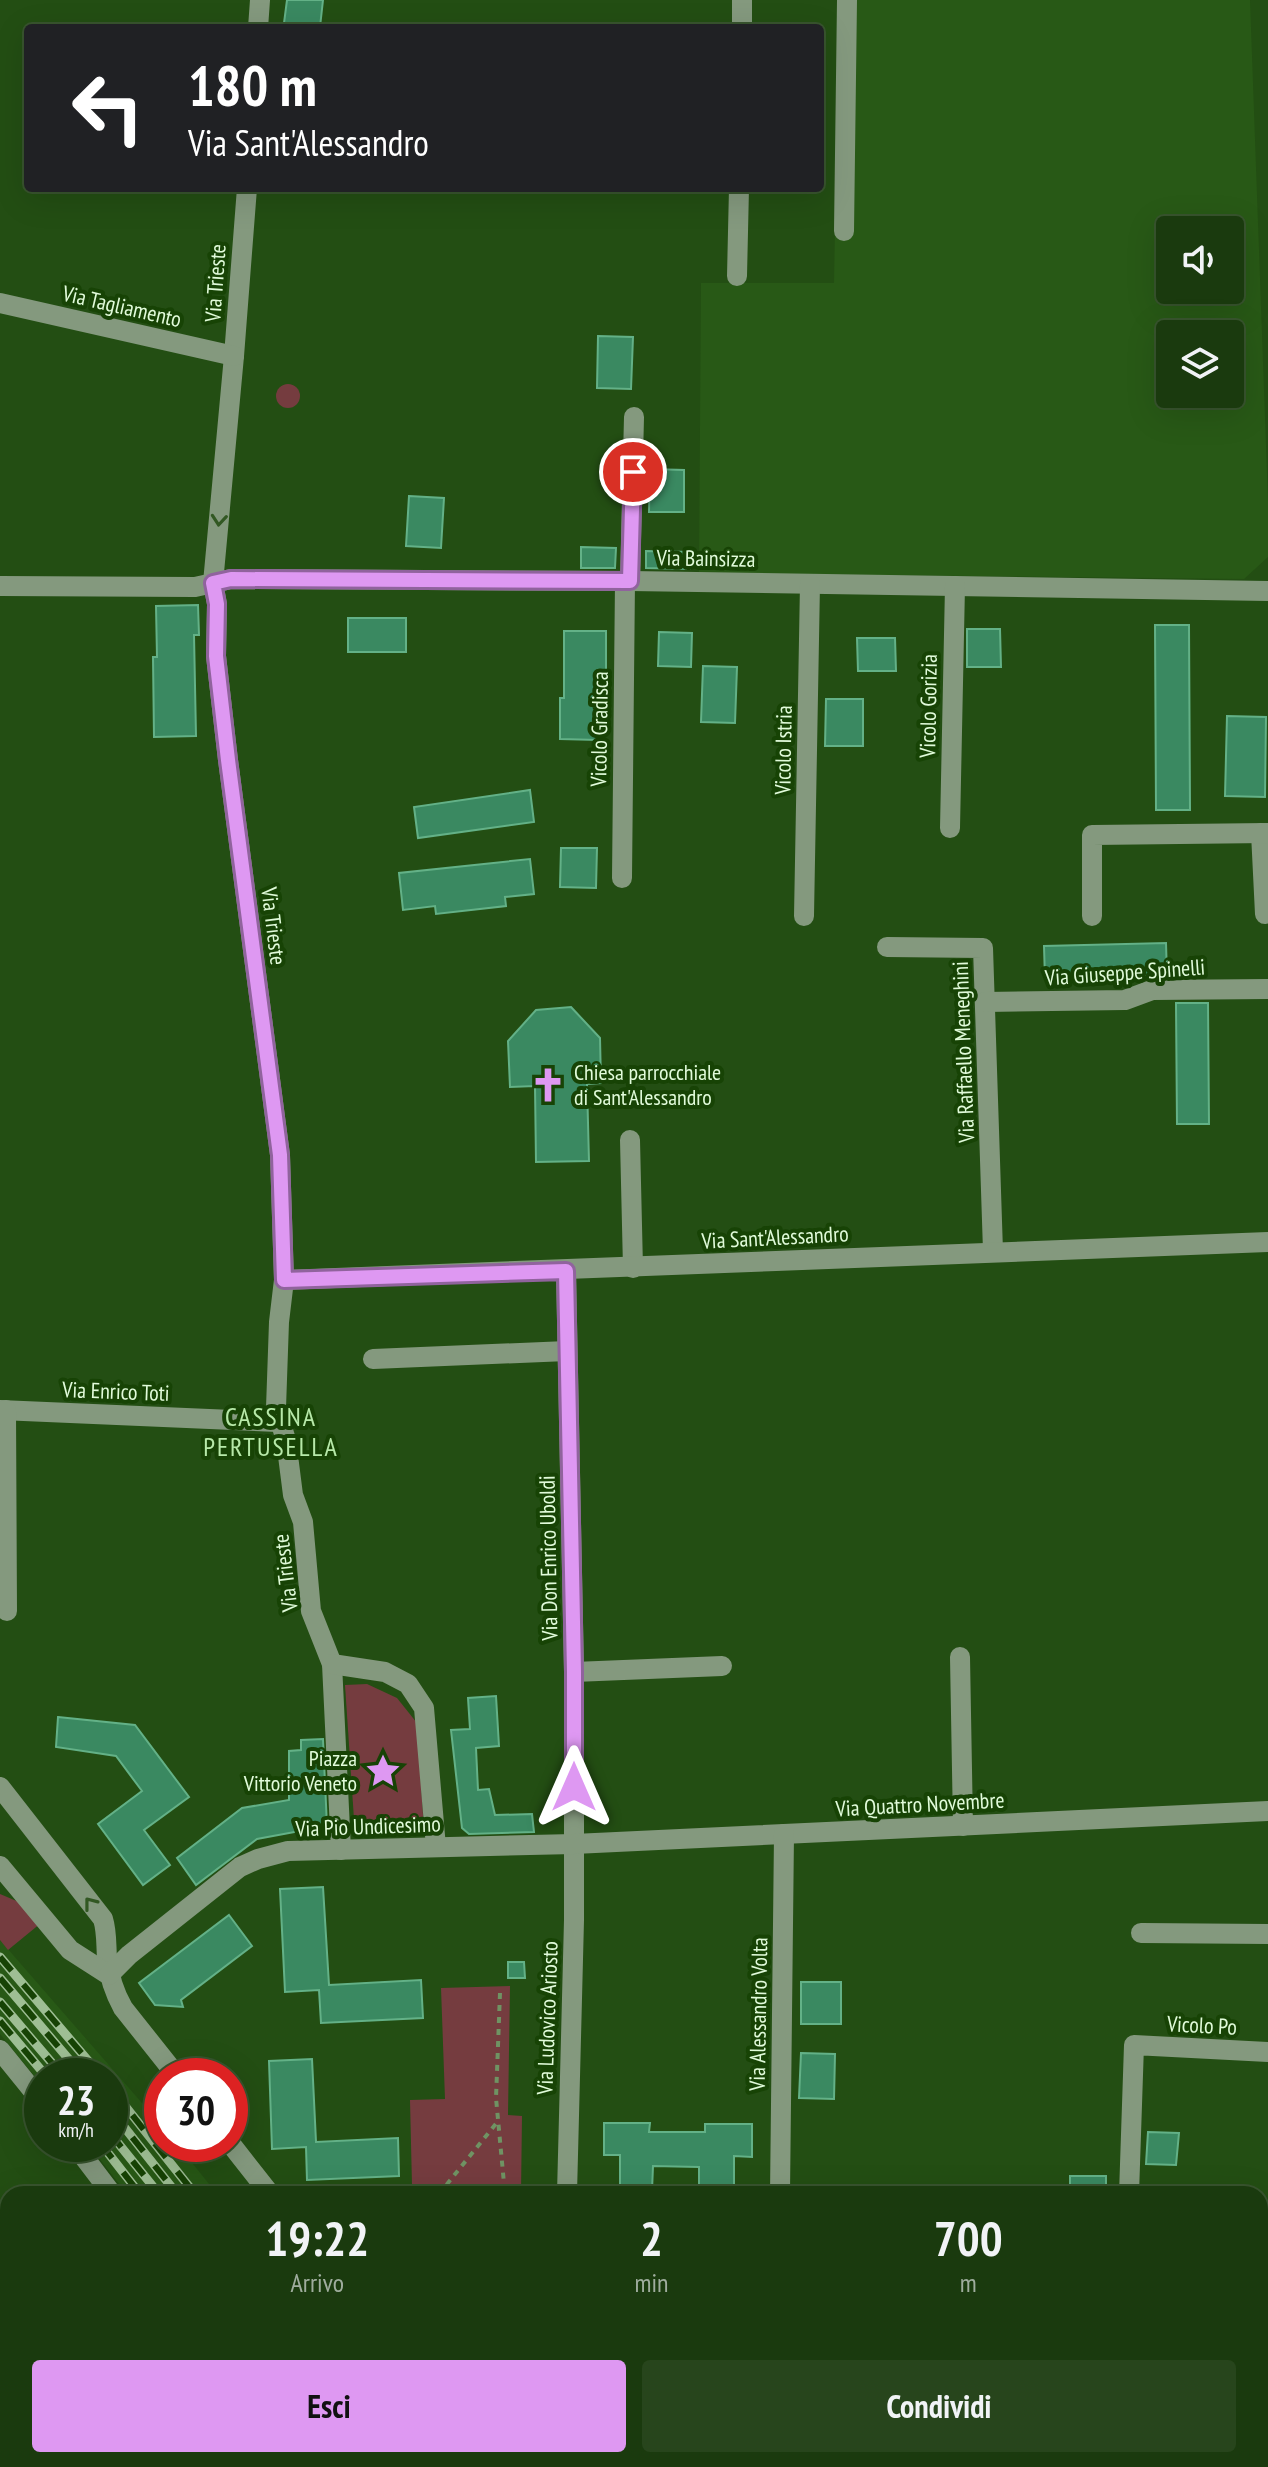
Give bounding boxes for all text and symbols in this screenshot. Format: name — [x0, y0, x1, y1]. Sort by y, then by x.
text: 180 m — [188, 49, 317, 121]
icon: left — [56, 56, 160, 160]
text: Via Sant'Alessandro — [188, 119, 429, 166]
map controls — [1156, 216, 1244, 408]
button: sound — [1156, 216, 1244, 304]
street label: Via Trieste — [198, 243, 232, 324]
street label: Via Tagliamento — [59, 278, 184, 333]
button: layers — [1156, 320, 1244, 408]
pin — [599, 438, 667, 506]
icon: arrive — [611, 450, 655, 494]
one-way arrow — [211, 514, 228, 527]
street label: Via Bainsizza — [655, 543, 756, 573]
street label: Vicolo Gorizia — [913, 654, 943, 759]
street label: Vicolo Gradisca — [584, 671, 614, 788]
street label: Vicolo Istria — [768, 705, 798, 796]
street label: Via Trieste — [255, 885, 293, 966]
street label: Via Giuseppe Spinelli — [1043, 952, 1206, 992]
street label: Via Raffaello Meneghini — [946, 961, 980, 1144]
place label: Chiesa parrocchiale di Sant'Alessandro — [574, 1058, 721, 1111]
church icon: Chiesa parrocchiale di Sant'Alessandro — [529, 1066, 567, 1104]
street label: Via Sant'Alessandro — [700, 1219, 849, 1255]
street label: Via Enrico Toti — [61, 1375, 170, 1407]
district label: CASSINA PERTUSELLA — [203, 1400, 339, 1463]
street label: Via Don Enrico Uboldi — [533, 1475, 563, 1642]
street label: Via Trieste — [266, 1533, 304, 1614]
place label: Piazza Vittorio Veneto — [243, 1744, 357, 1797]
position arrow — [532, 1745, 616, 1829]
place icon: Piazza Vittorio Veneto — [364, 1752, 402, 1790]
street label: Via Quattro Novembre — [834, 1786, 1005, 1822]
street label: Via Pio Undicesimo — [294, 1809, 441, 1843]
one-way arrow — [85, 1898, 100, 1912]
street label: Via Alessandro Volta — [743, 1937, 773, 2092]
street label: Via Ludovico Ariosto — [530, 1941, 564, 2096]
street label: Vicolo Po — [1165, 2009, 1238, 2041]
speed limit sign: 30 — [144, 2058, 248, 2162]
text: 23 — [57, 2074, 95, 2126]
text: km/h — [58, 2117, 94, 2143]
text: 19:22 — [265, 2207, 369, 2269]
text: 2 — [640, 2207, 663, 2269]
text: 700 — [934, 2207, 1003, 2269]
text: Arrivo — [290, 2266, 344, 2299]
text: min — [634, 2266, 668, 2299]
text: m — [960, 2266, 977, 2299]
button: Esci — [32, 2360, 626, 2452]
button: Condividi — [642, 2360, 1236, 2452]

